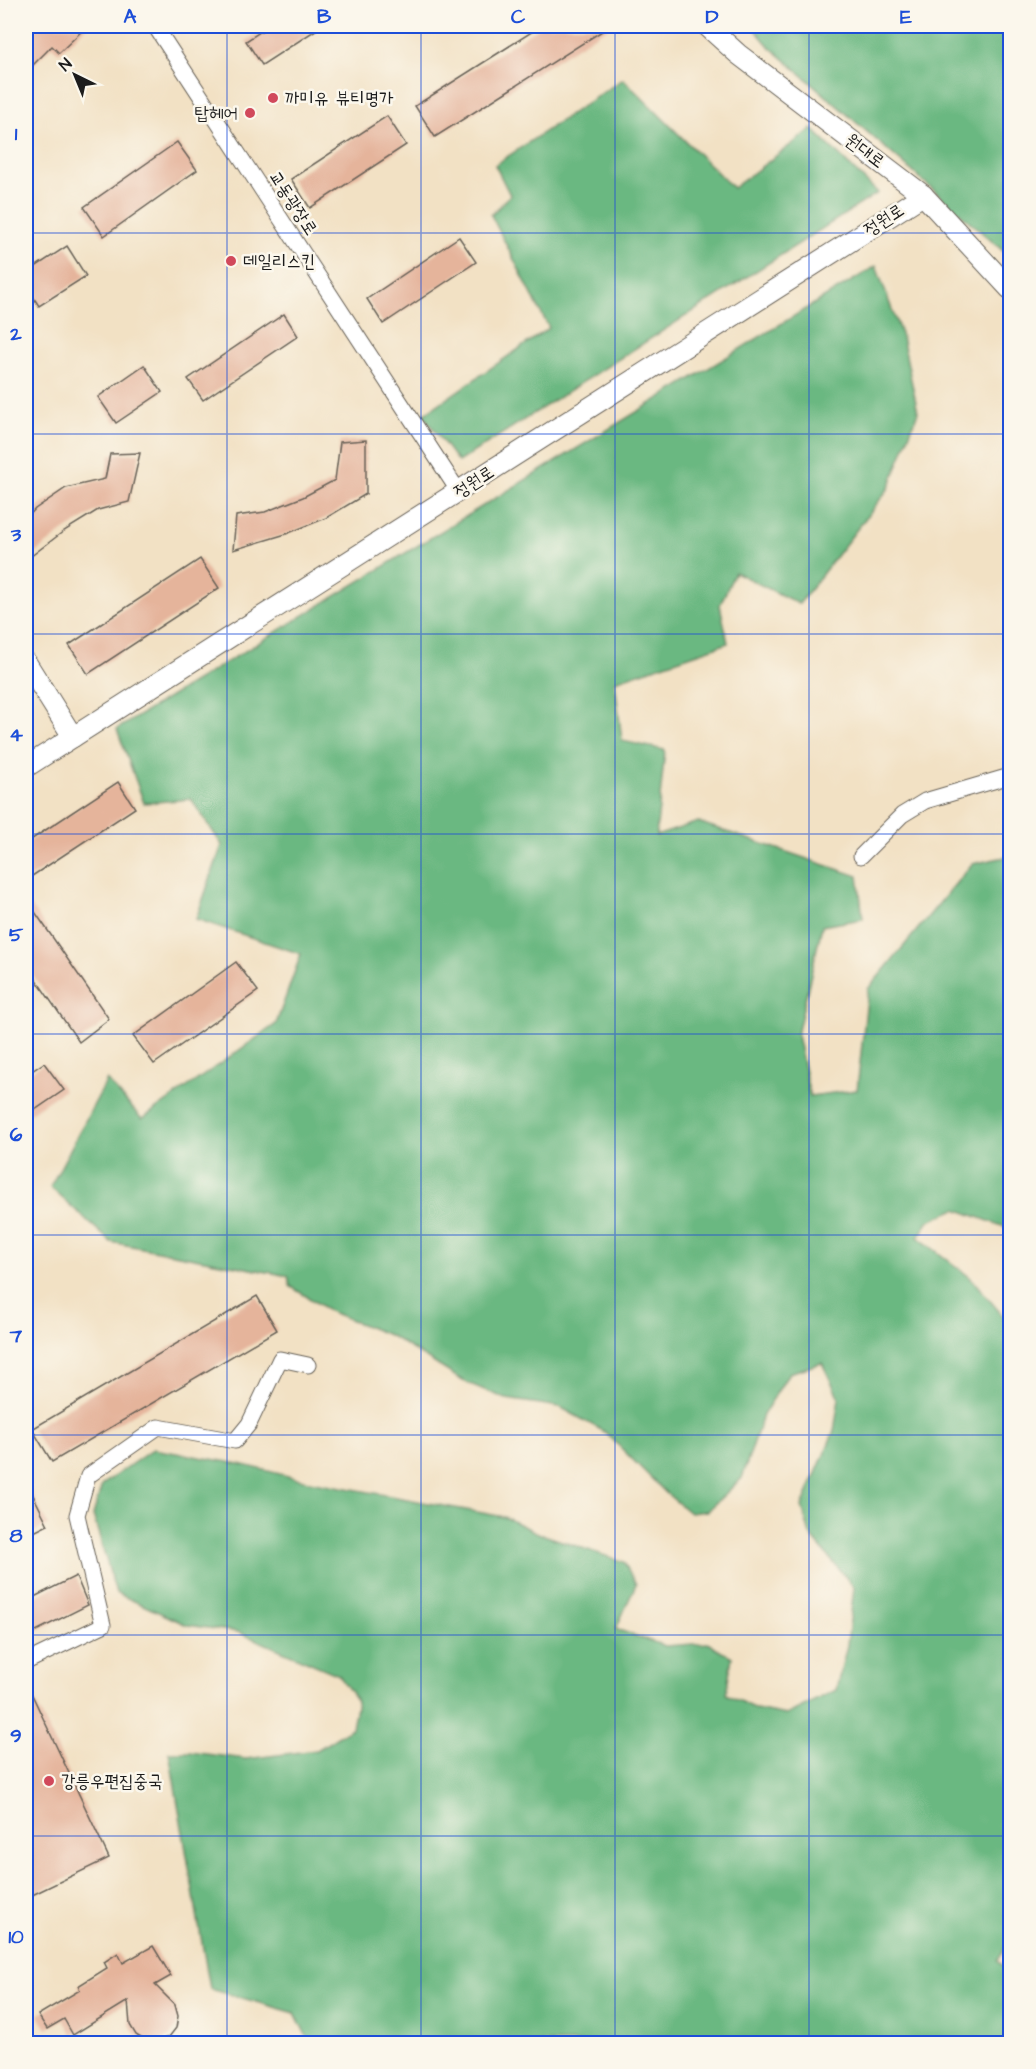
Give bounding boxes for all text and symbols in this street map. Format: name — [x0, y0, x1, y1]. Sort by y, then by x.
text: A — [124, 3, 137, 31]
text: B — [317, 3, 332, 31]
text: C — [511, 3, 526, 31]
text: D — [706, 3, 719, 31]
text: E — [900, 3, 912, 31]
north arrow — [45, 45, 105, 105]
text: N — [54, 53, 77, 76]
place label: 까미유 뷰티명가 — [285, 86, 394, 111]
marker: 까미유 뷰티명가 — [266, 91, 280, 105]
place label: 탑헤어 — [195, 101, 238, 126]
marker: 탑헤어 — [243, 106, 257, 120]
text: 1 — [15, 120, 18, 148]
street label: 원대로 — [840, 128, 890, 174]
street label: 교동광장로 — [263, 166, 323, 240]
street label: 정원로 — [859, 198, 909, 242]
place label: 데일리스킨 — [243, 249, 315, 274]
marker: 데일리스킨 — [224, 254, 238, 268]
text: 2 — [9, 320, 22, 348]
street label: 정원로 — [449, 460, 499, 504]
text: 3 — [10, 521, 22, 549]
text: 4 — [9, 721, 23, 749]
text: 5 — [9, 921, 24, 949]
text: 6 — [10, 1121, 23, 1149]
text: 7 — [9, 1322, 23, 1350]
text: 8 — [10, 1522, 23, 1550]
text: 9 — [10, 1722, 22, 1750]
place label: 강릉우편집중국 — [61, 1769, 162, 1794]
marker: 강릉우편집중국 — [42, 1774, 56, 1788]
text: 10 — [8, 1923, 24, 1951]

